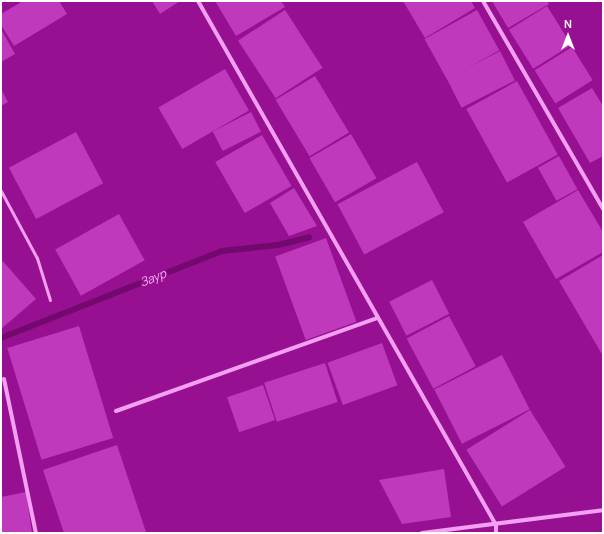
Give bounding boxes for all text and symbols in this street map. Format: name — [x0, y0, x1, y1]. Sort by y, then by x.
north arrow — [548, 16, 588, 56]
text: N — [564, 16, 572, 31]
water label: Заур — [138, 266, 168, 290]

